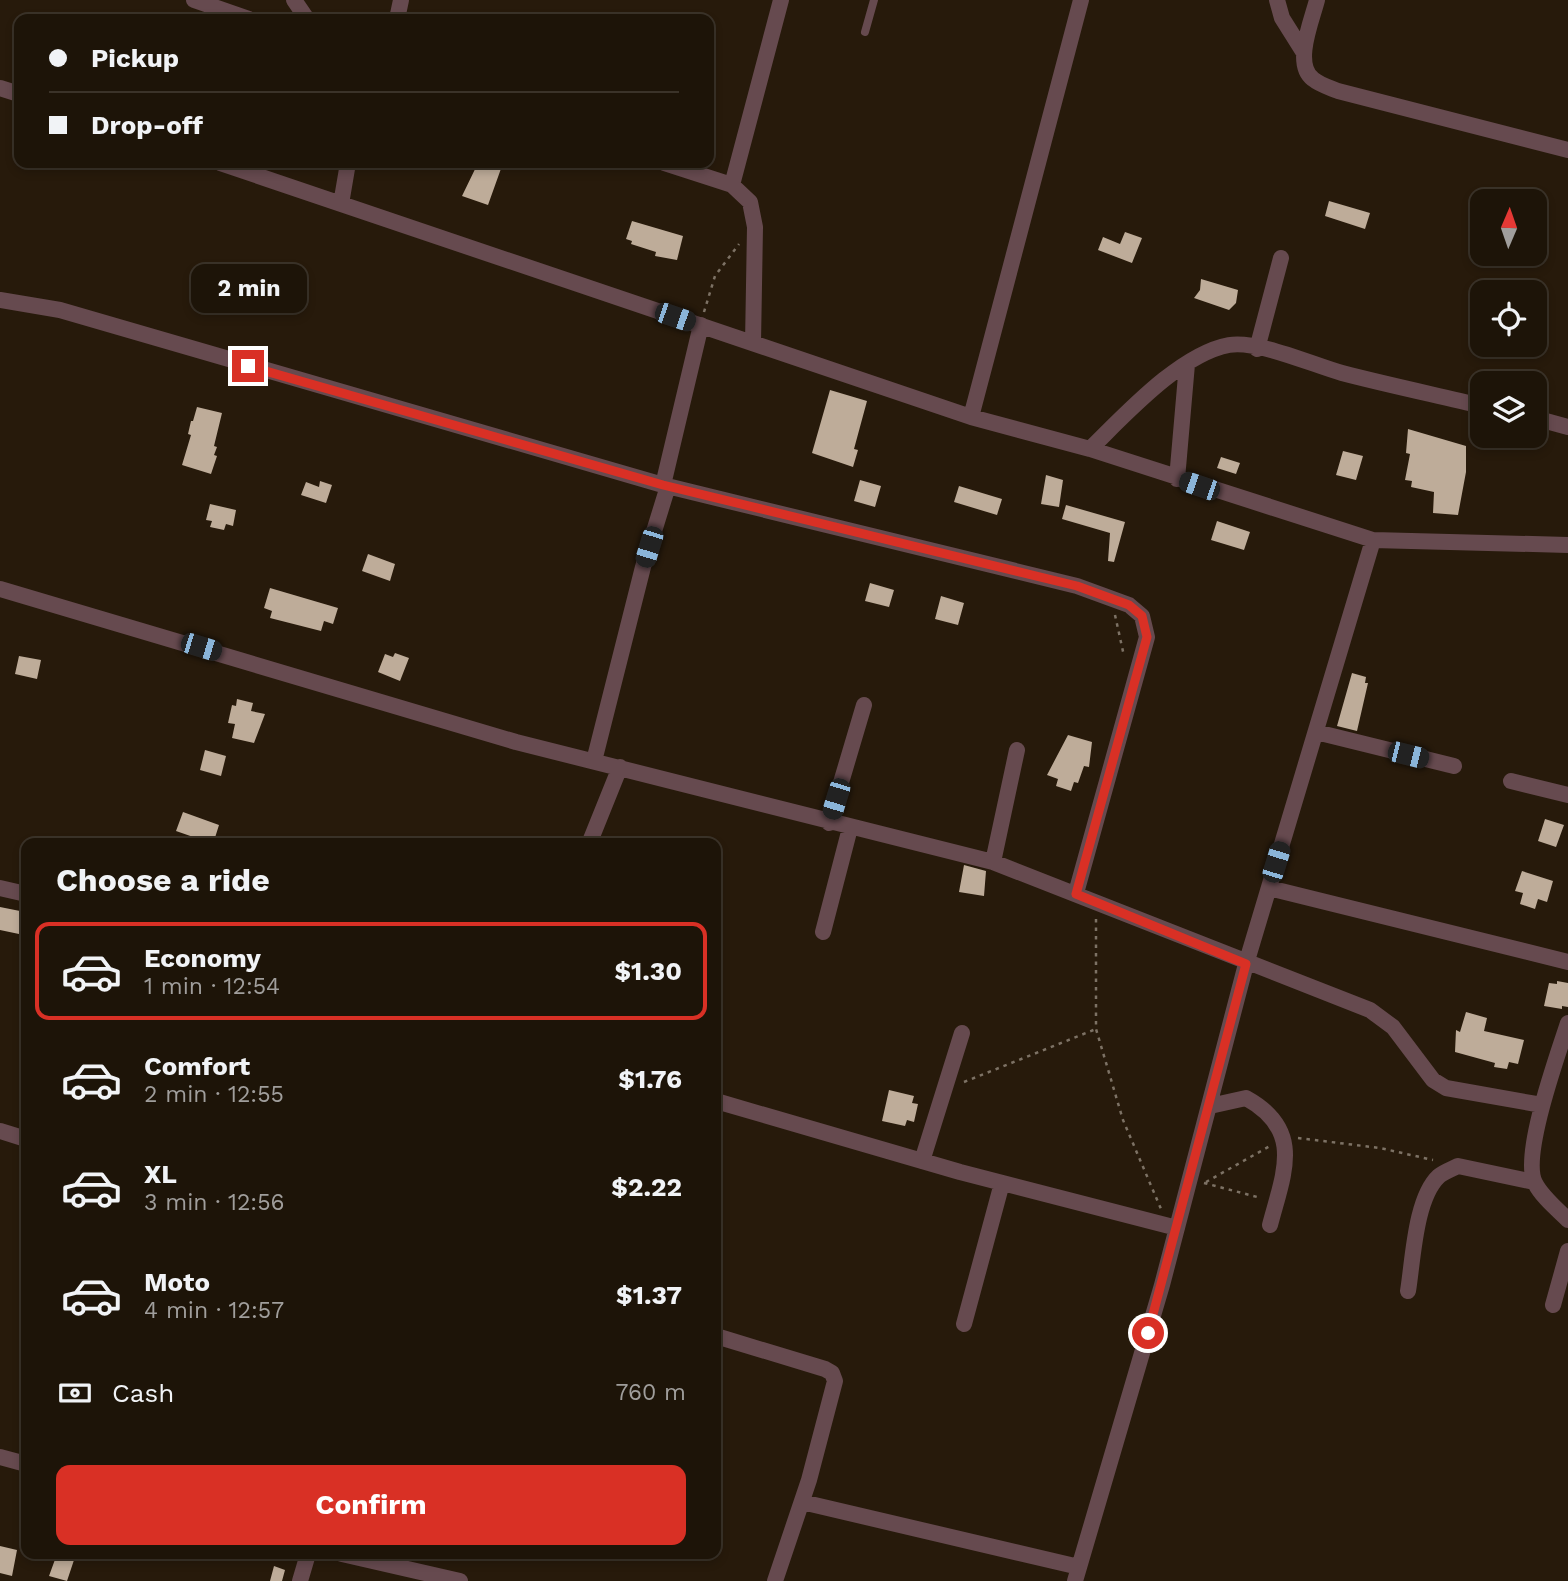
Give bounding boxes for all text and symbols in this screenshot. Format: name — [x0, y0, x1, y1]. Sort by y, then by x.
text: Pickup — [91, 43, 179, 73]
text: Drop-off — [91, 110, 203, 140]
north arrow — [1470, 189, 1547, 266]
map controls — [1470, 189, 1547, 448]
callout: 2 min — [190, 264, 306, 314]
text: 2 min — [218, 275, 280, 302]
button: locate — [1470, 280, 1547, 357]
car — [652, 300, 699, 334]
route end — [232, 350, 264, 382]
button: layers — [1470, 371, 1547, 448]
car — [1176, 469, 1223, 503]
car — [633, 524, 666, 570]
car — [178, 631, 225, 663]
car — [1386, 740, 1431, 770]
car — [820, 776, 853, 822]
car — [1260, 839, 1293, 885]
text: Choose a ride — [56, 861, 270, 899]
icon: car — [60, 940, 123, 1003]
text: Economy — [144, 943, 261, 973]
text: $1.30 — [614, 956, 682, 986]
text: 1 min · 12:54 — [144, 973, 280, 1000]
icon: car — [60, 1048, 123, 1111]
text: Comfort — [144, 1051, 250, 1081]
text: $1.76 — [618, 1064, 682, 1094]
text: 2 min · 12:55 — [144, 1081, 284, 1108]
icon: car — [60, 1156, 123, 1219]
text: XL — [144, 1159, 177, 1189]
text: $2.22 — [611, 1172, 682, 1202]
text: 3 min · 12:56 — [144, 1189, 285, 1216]
icon: car — [60, 1264, 123, 1327]
text: Moto — [144, 1267, 210, 1297]
text: $1.37 — [616, 1280, 682, 1310]
text: 4 min · 12:57 — [144, 1297, 284, 1324]
route start — [1132, 1317, 1164, 1349]
icon: cash — [56, 1374, 94, 1412]
text: Cash — [112, 1378, 174, 1408]
text: 760 m — [616, 1379, 686, 1406]
button: Confirm — [56, 1465, 686, 1545]

